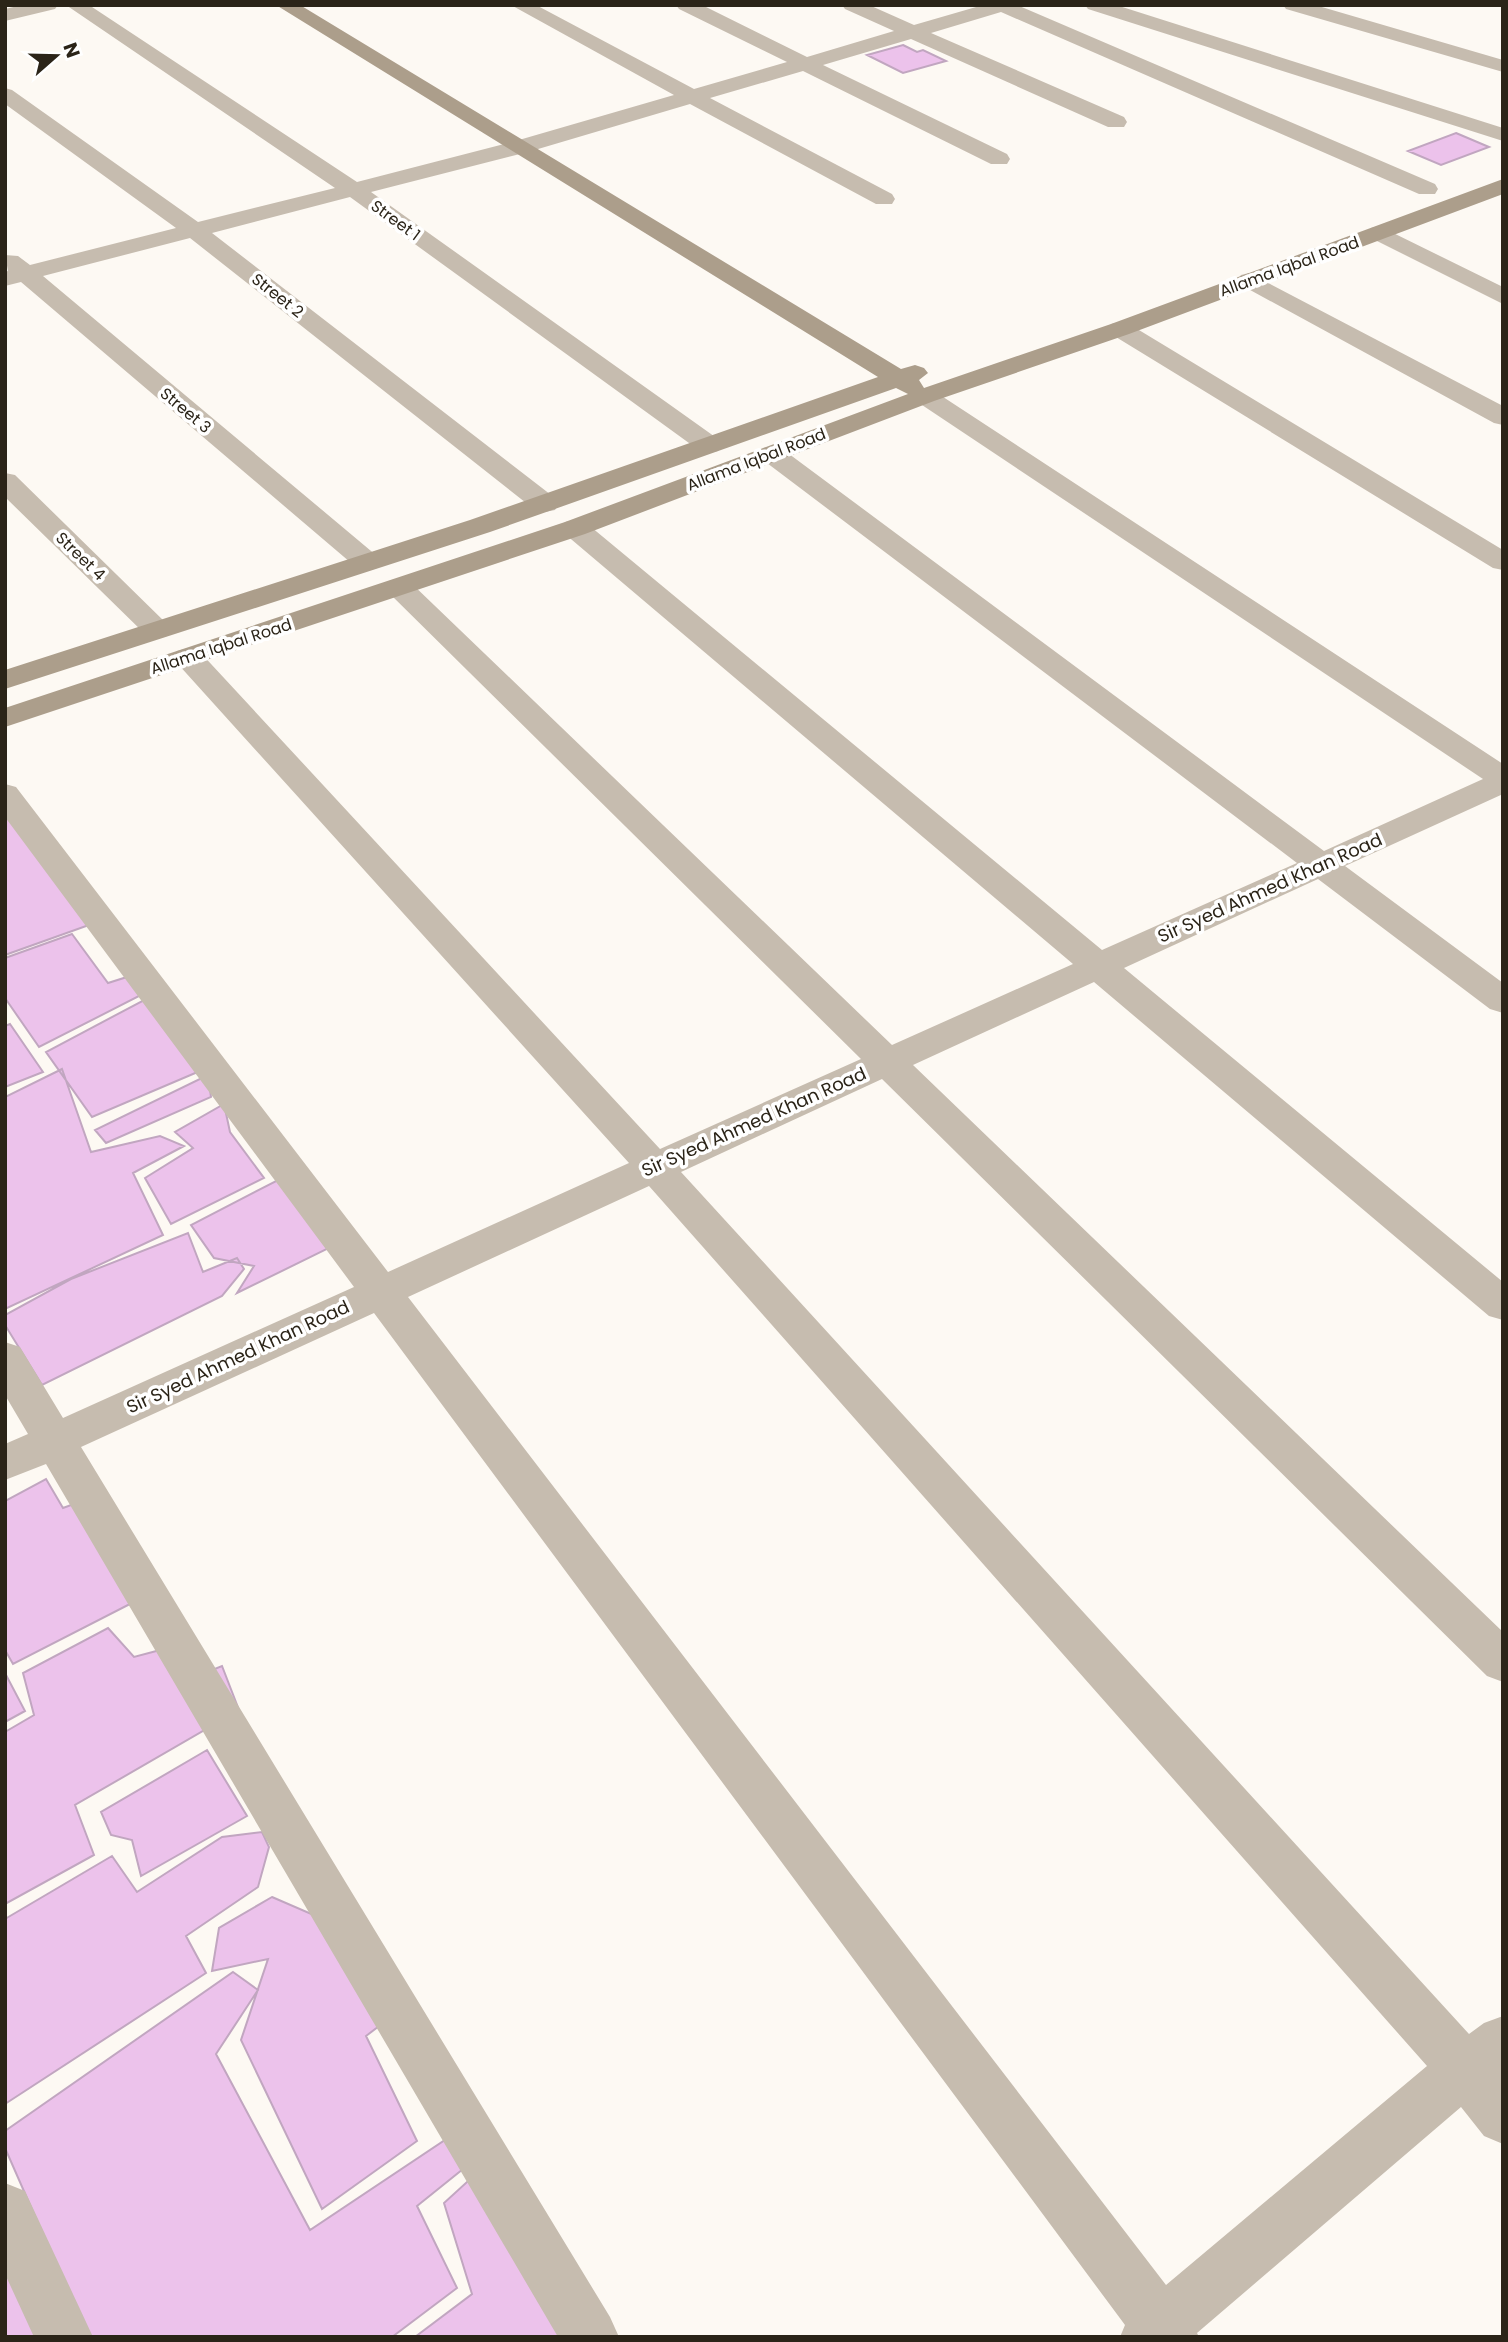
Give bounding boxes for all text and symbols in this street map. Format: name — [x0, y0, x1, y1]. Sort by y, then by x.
north arrow — [21, 21, 91, 91]
text: N — [56, 39, 87, 62]
street label: Street 1 — [366, 195, 425, 246]
street label: Allama Iqbal Road — [1216, 230, 1362, 302]
street label: Street 2 — [247, 268, 309, 323]
street label: Street 3 — [155, 382, 216, 439]
street label: Allama Iqbal Road — [683, 422, 829, 497]
street label: Street 4 — [51, 527, 111, 586]
street label: Allama Iqbal Road — [148, 613, 295, 680]
street label: Sir Syed Ahmed Khan Road — [1154, 827, 1386, 948]
street label: Sir Syed Ahmed Khan Road — [638, 1061, 870, 1182]
street label: Sir Syed Ahmed Khan Road — [122, 1294, 353, 1419]

